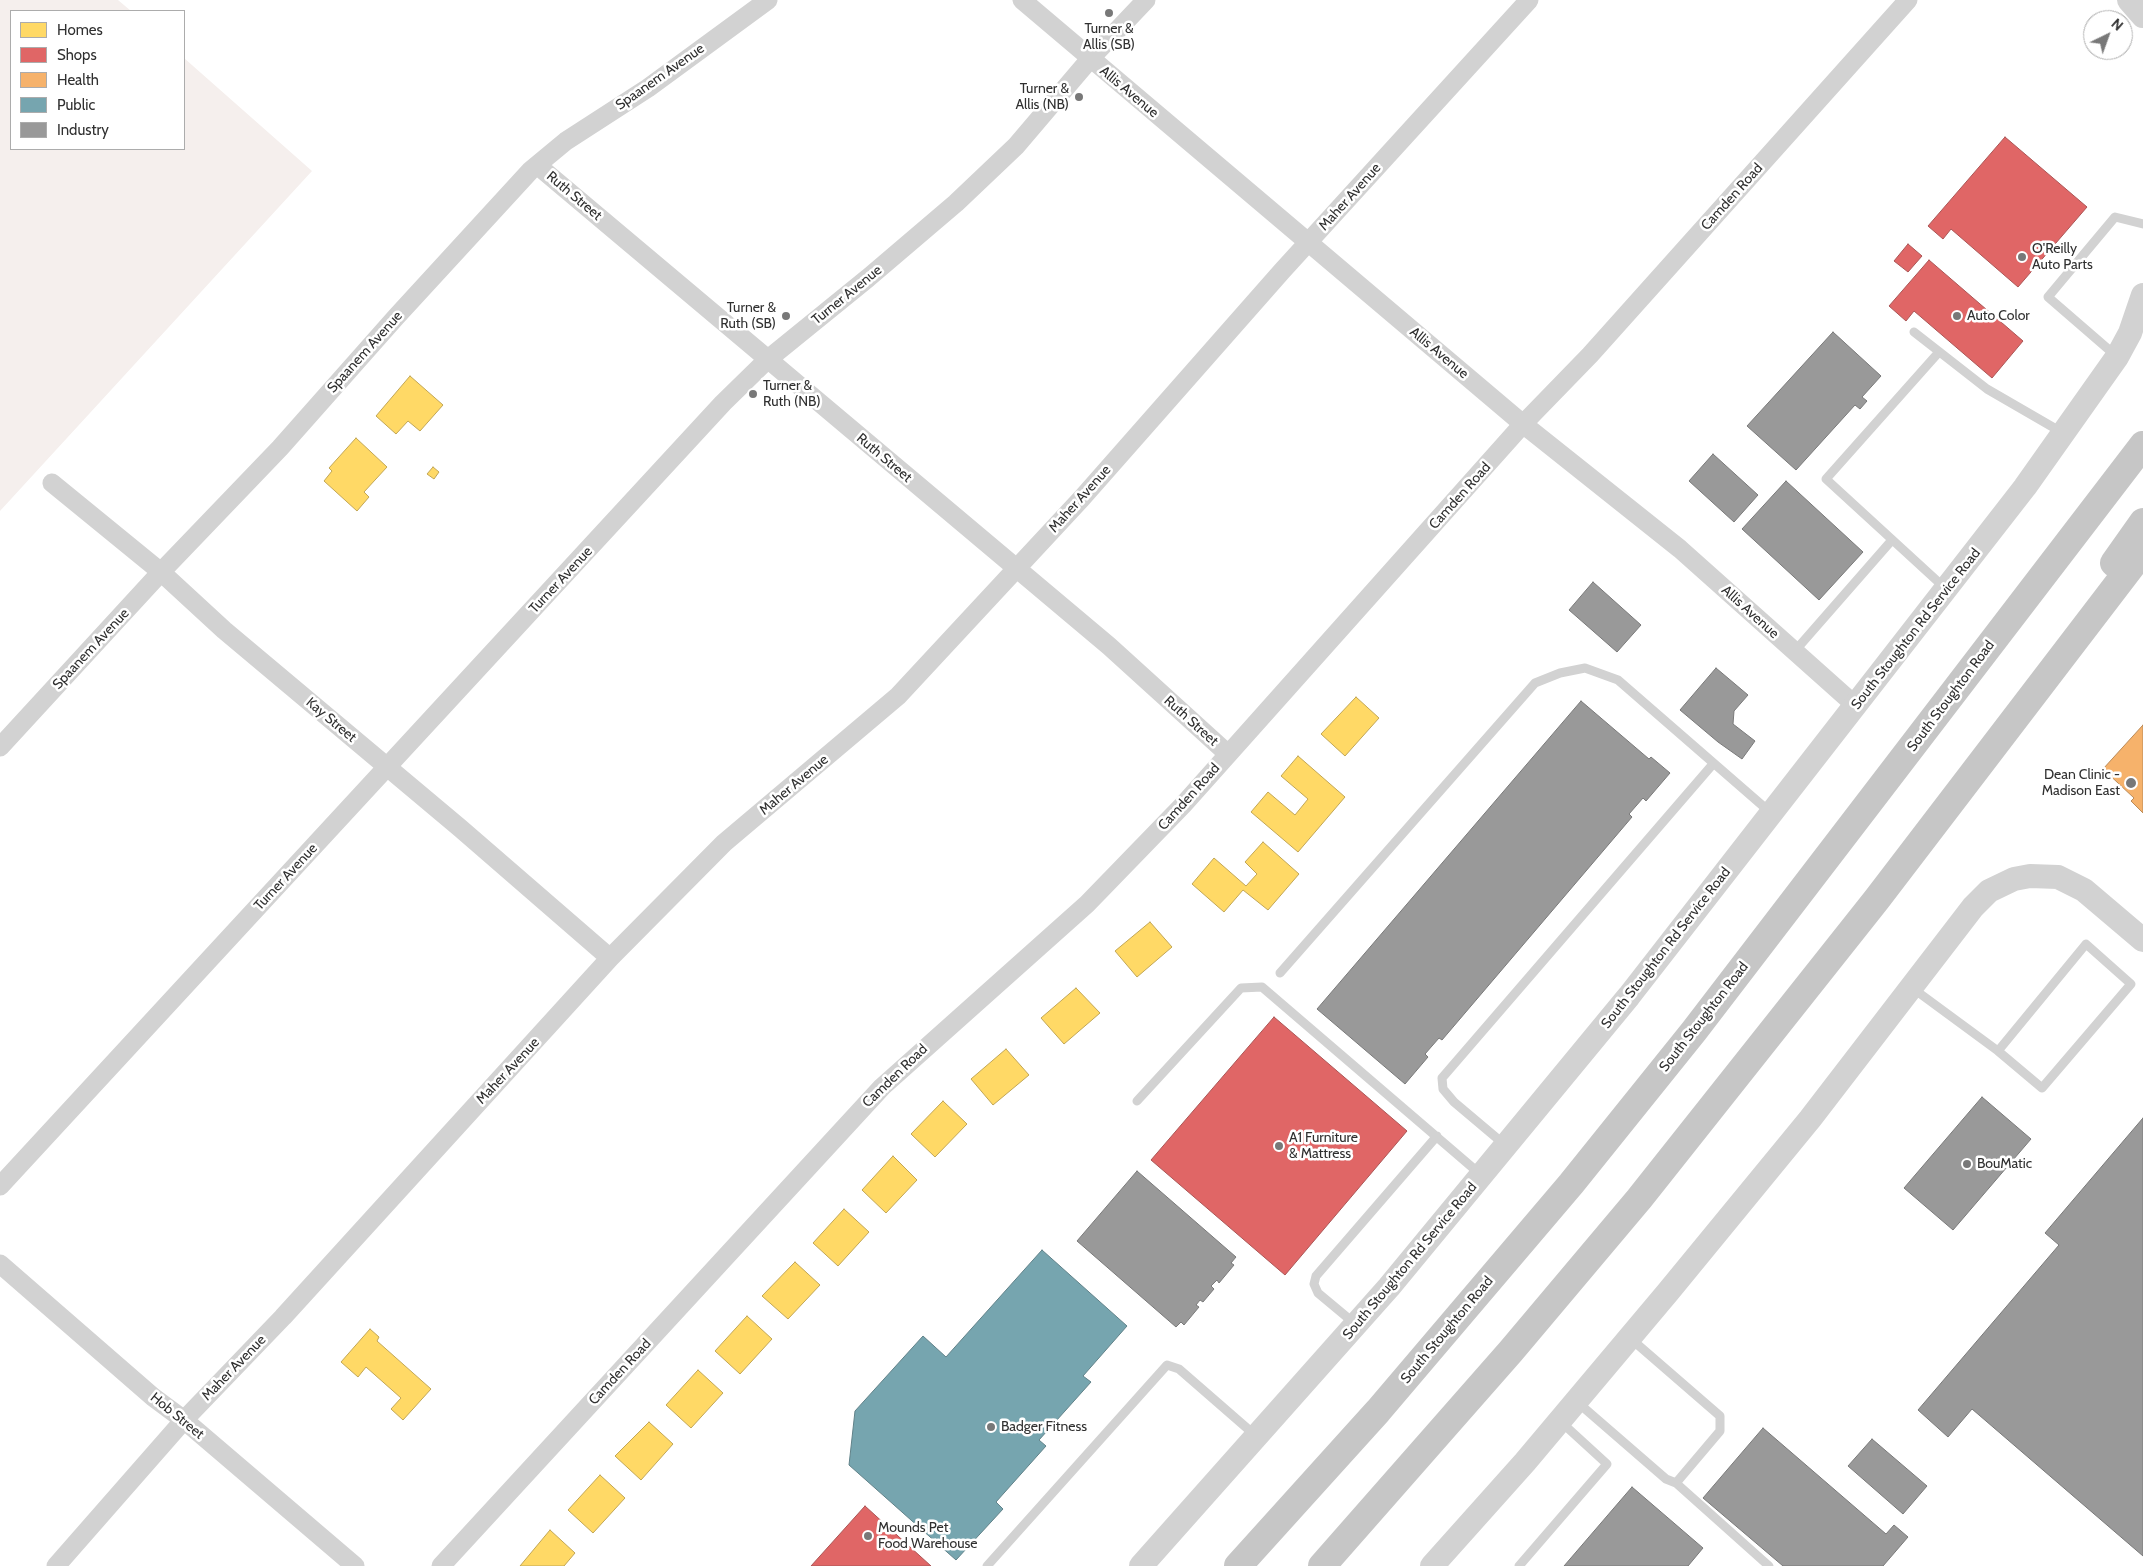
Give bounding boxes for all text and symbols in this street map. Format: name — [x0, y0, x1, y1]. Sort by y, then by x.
marker: Turner & Allis (SB) — [1103, 7, 1115, 19]
legend — [10, 10, 185, 150]
north arrow — [2083, 10, 2133, 60]
text: N — [2108, 15, 2127, 35]
text: Homes — [57, 21, 103, 39]
place label: Turner & Allis (SB) — [1083, 21, 1135, 54]
street label: Spaanem Avenue — [613, 40, 707, 114]
text: Shops — [57, 46, 97, 64]
street label: Allis Avenue — [1096, 63, 1162, 121]
text: Health — [57, 71, 99, 89]
place label: Turner & Allis (NB) — [1016, 81, 1069, 114]
marker: Turner & Allis (NB) — [1073, 91, 1085, 103]
text: Public — [57, 96, 95, 114]
text: Industry — [57, 121, 109, 139]
street label: Maher Avenue — [1315, 160, 1385, 234]
street label: Camden Road — [1698, 160, 1766, 234]
street label: Ruth Street — [543, 168, 605, 224]
place label: O'Reilly Auto Parts — [2032, 241, 2093, 274]
marker: O'Reilly Auto Parts — [2016, 251, 2028, 263]
street label: Turner Avenue — [809, 262, 885, 328]
place label: Turner & Ruth (SB) — [720, 300, 776, 332]
street label: Spaanem Avenue — [324, 308, 406, 396]
place label: Auto Color — [1967, 308, 2030, 324]
marker: Turner & Ruth (SB) — [780, 310, 792, 322]
marker: Auto Color — [1951, 310, 1963, 322]
street label: Allis Avenue — [1406, 324, 1472, 382]
place label: Turner & Ruth (NB) — [763, 378, 821, 411]
marker: Turner & Ruth (NB) — [747, 388, 759, 400]
street label: Ruth Street — [853, 430, 915, 486]
street label: Camden Road — [1426, 459, 1494, 533]
street label: Maher Avenue — [1045, 462, 1115, 536]
street label: Turner Avenue — [526, 543, 596, 617]
street label: South Stoughton Rd Service Road — [1848, 545, 1984, 713]
street label: Allis Avenue — [1718, 582, 1782, 642]
street label: Spaanem Avenue — [49, 605, 133, 693]
street label: South Stoughton Road — [1904, 637, 1998, 755]
street label: Ruth Street — [1160, 692, 1222, 750]
street label: Kay Street — [302, 694, 360, 746]
street label: Maher Avenue — [756, 751, 832, 819]
street label: Camden Road — [1155, 760, 1223, 834]
place label: Dean Clinic - Madison East — [2042, 767, 2120, 800]
marker: Dean Clinic - Madison East — [2124, 776, 2138, 790]
street label: Turner Avenue — [251, 840, 321, 914]
street label: South Stoughton Rd Service Road — [1598, 864, 1734, 1032]
street label: South Stoughton Road — [1656, 959, 1752, 1075]
street label: Maher Avenue — [473, 1034, 543, 1108]
street label: Camden Road — [859, 1041, 931, 1111]
place label: A1 Furniture & Mattress — [1289, 1130, 1358, 1162]
marker: A1 Furniture & Mattress — [1273, 1140, 1285, 1152]
place label: BouMatic — [1977, 1156, 2032, 1172]
marker: BouMatic — [1961, 1158, 1973, 1170]
street label: South Stoughton Rd Service Road — [1339, 1179, 1481, 1343]
street label: South Stoughton Road — [1397, 1273, 1497, 1387]
street label: Maher Avenue — [199, 1332, 269, 1404]
street label: Camden Road — [585, 1336, 655, 1408]
street label: Hob Street — [147, 1389, 207, 1443]
place label: Badger Fitness — [1001, 1419, 1087, 1435]
marker: Badger Fitness — [985, 1421, 997, 1433]
place label: Mounds Pet Food Warehouse — [878, 1520, 977, 1552]
marker: Mounds Pet Food Warehouse — [862, 1530, 874, 1542]

